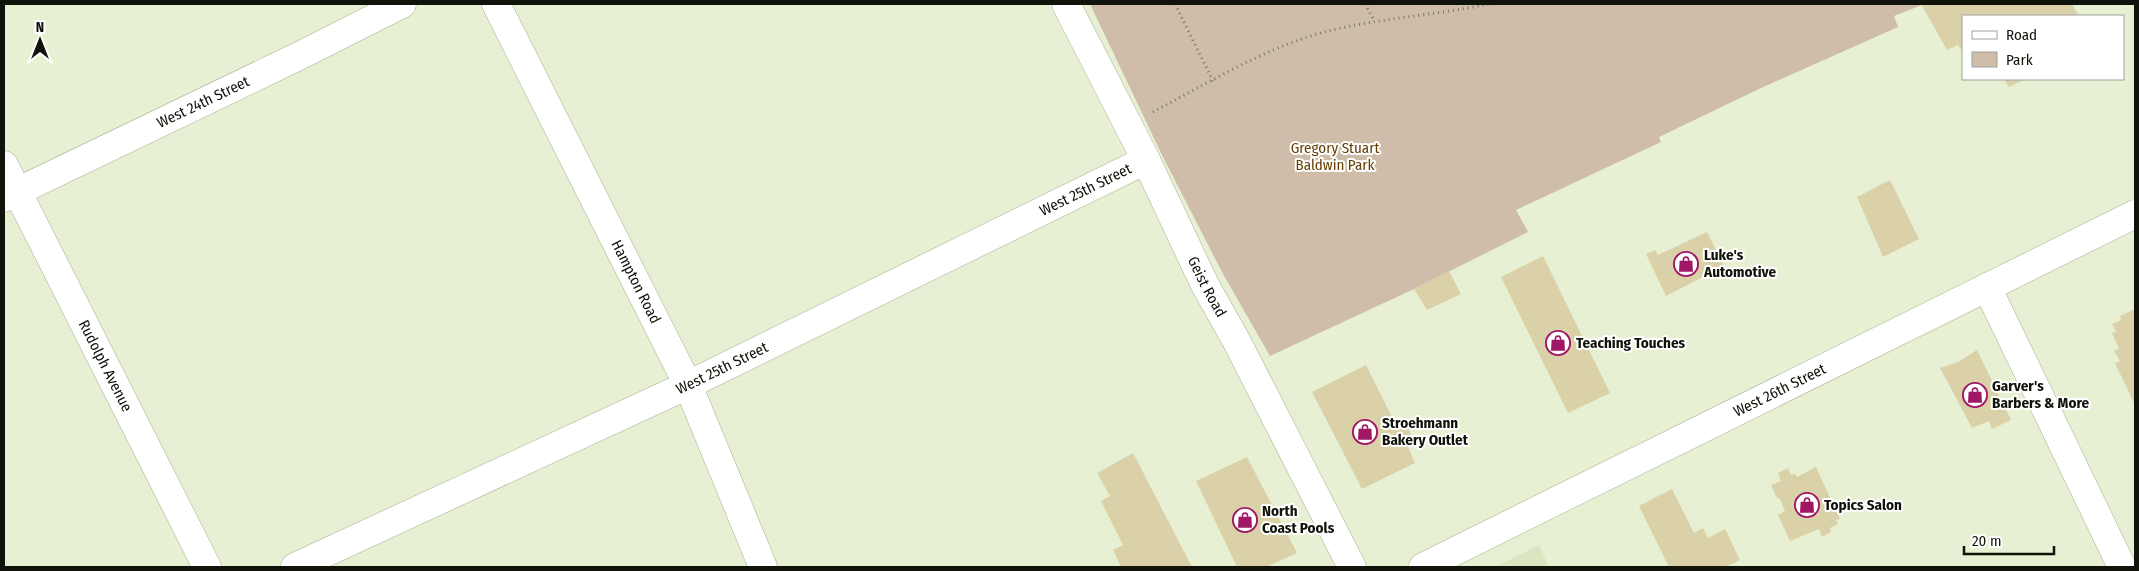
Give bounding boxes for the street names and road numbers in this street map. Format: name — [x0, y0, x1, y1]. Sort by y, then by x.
street label: West 24th Street — [154, 72, 252, 132]
street label: West 25th Street — [1037, 160, 1134, 220]
street label: Hampton Road — [607, 237, 664, 326]
street label: Geist Road — [1184, 254, 1230, 320]
street label: Rudolph Avenue — [75, 317, 136, 415]
street label: West 25th Street — [673, 338, 771, 398]
street label: West 26th Street — [1730, 360, 1829, 421]

